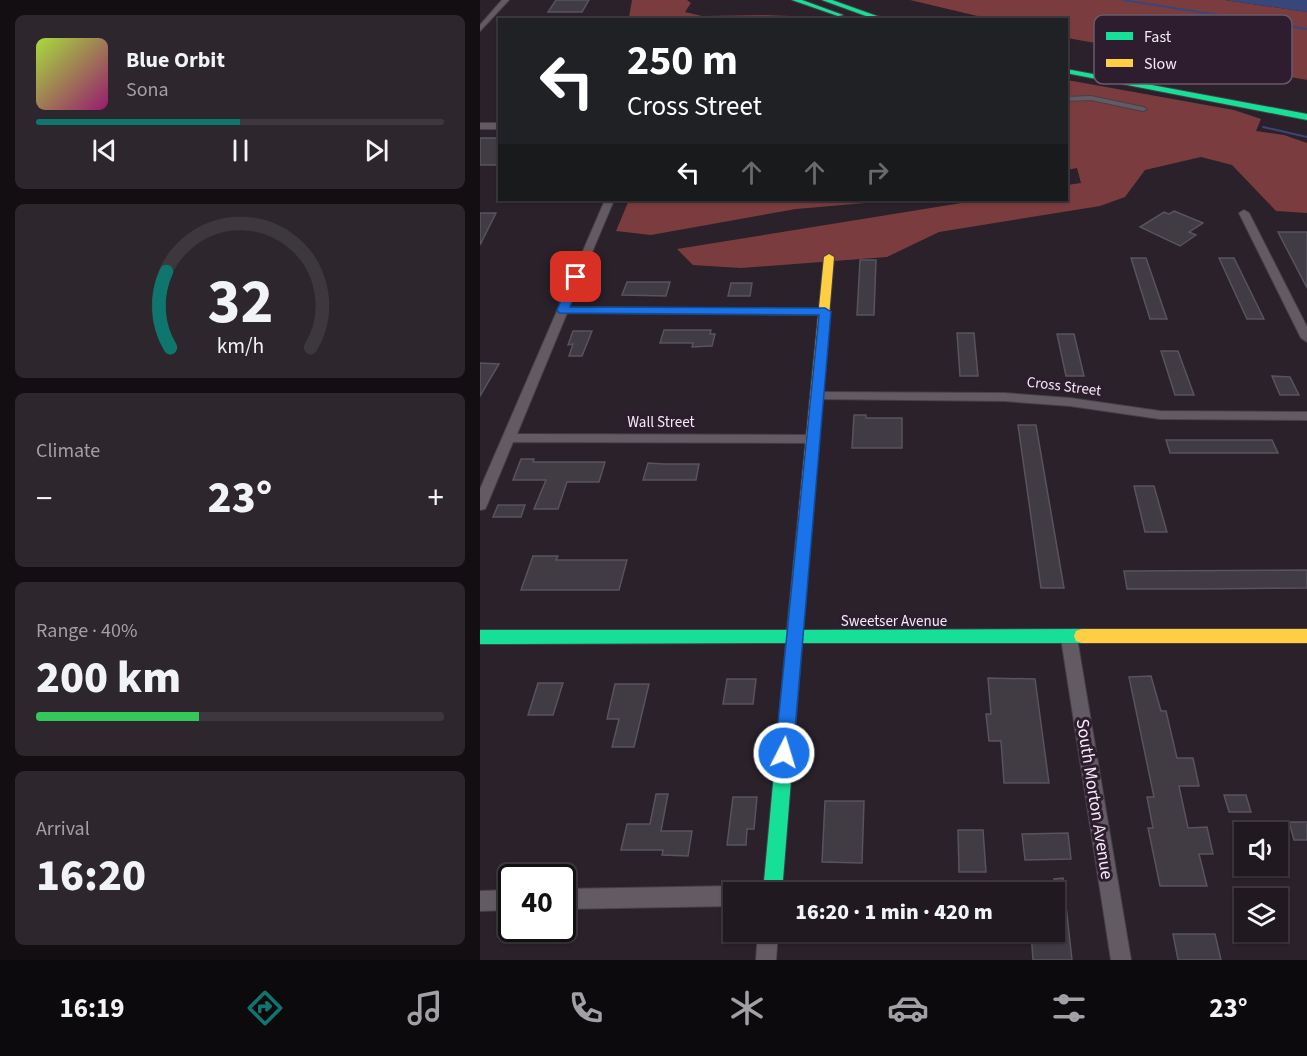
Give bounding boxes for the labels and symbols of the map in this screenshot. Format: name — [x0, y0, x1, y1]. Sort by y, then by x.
legend — [1094, 15, 1292, 84]
text: Fast — [1144, 26, 1172, 48]
text: Slow — [1144, 53, 1177, 75]
pin — [550, 251, 601, 302]
street label: Cross Street — [1026, 372, 1102, 401]
street label: Wall Street — [627, 412, 695, 433]
street label: Sweetser Avenue — [841, 611, 947, 632]
street label: South Morton Avenue — [1069, 717, 1120, 881]
position arrow — [752, 721, 816, 785]
speed limit sign: 40 — [498, 864, 576, 942]

